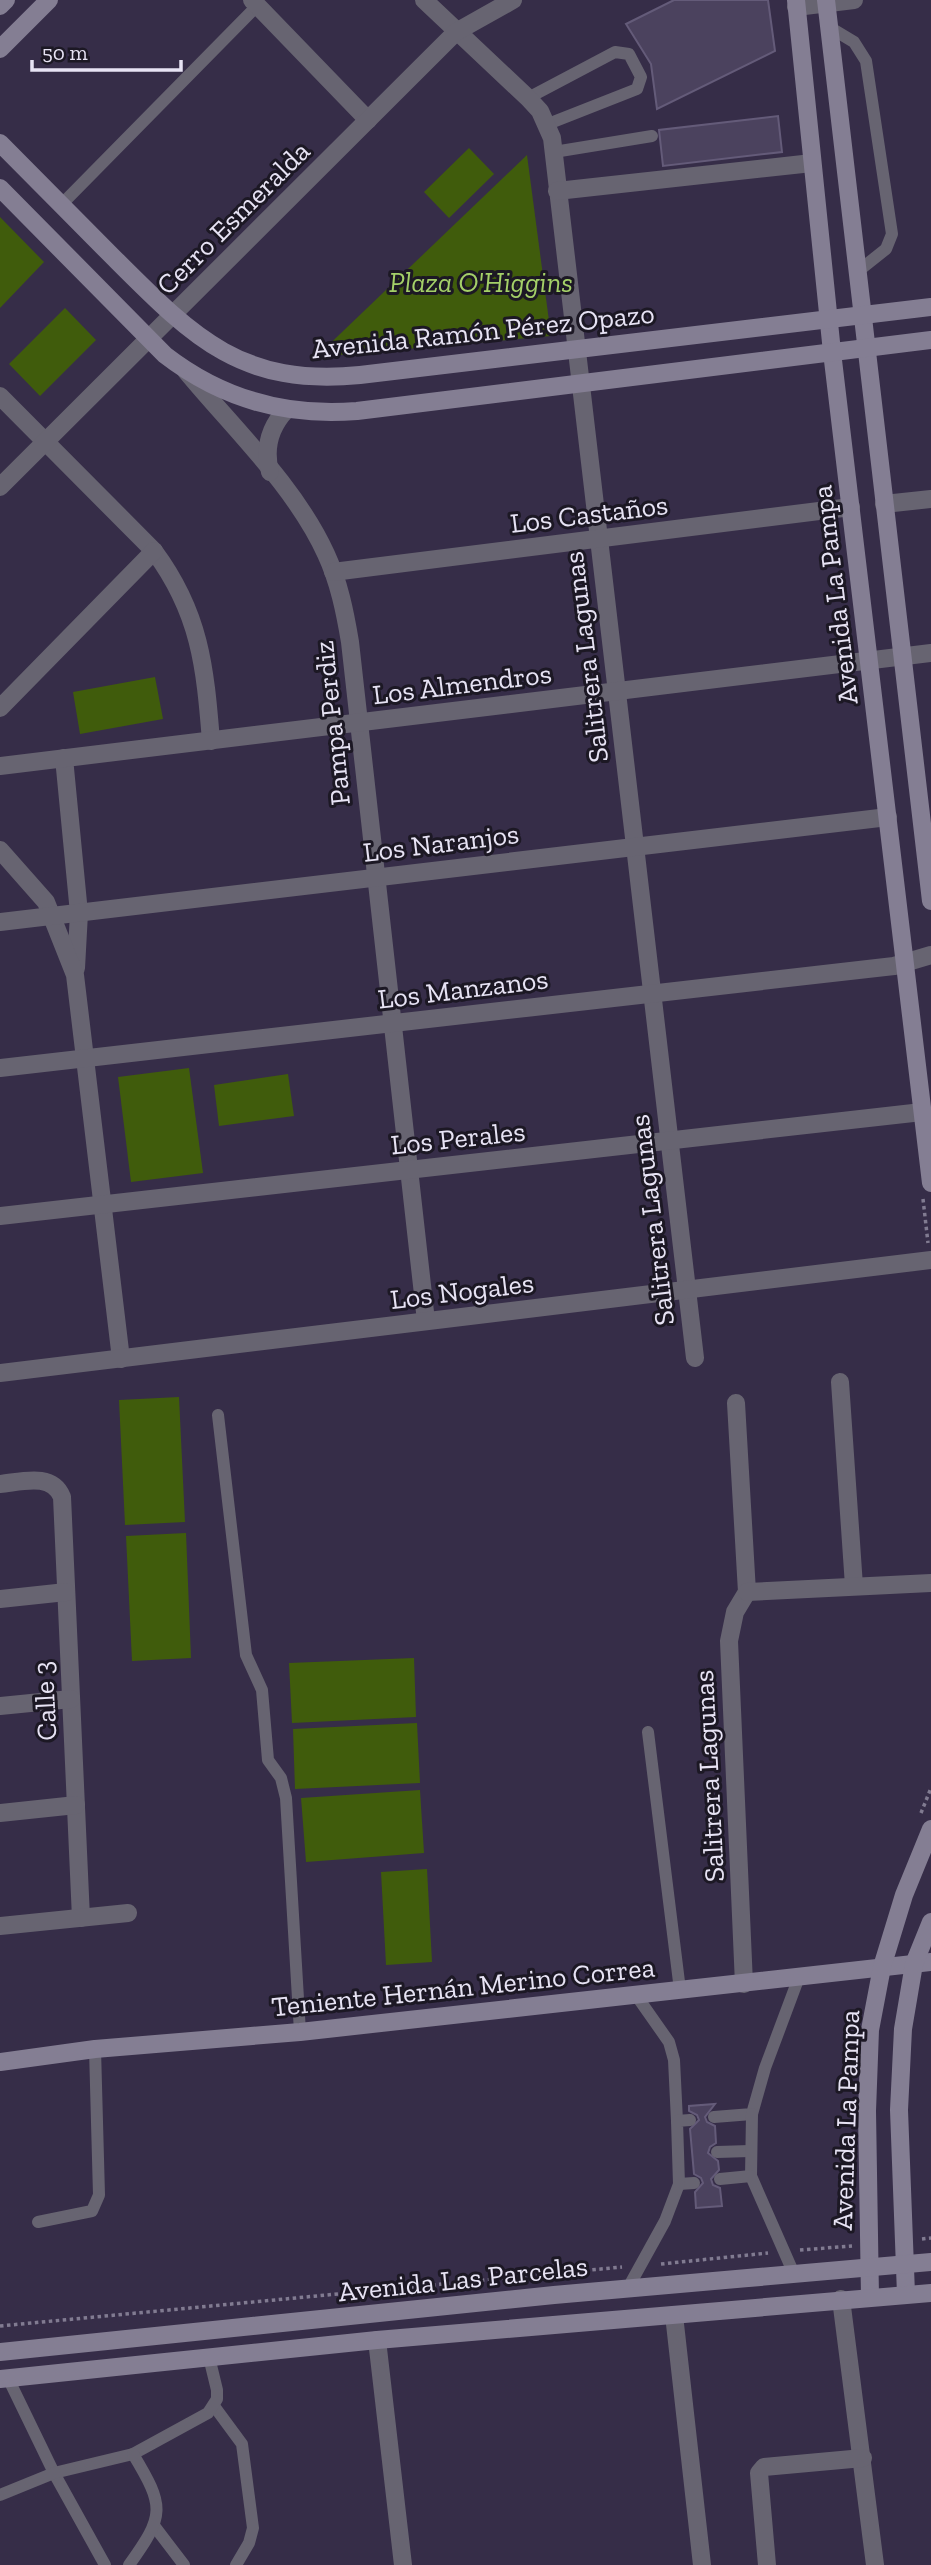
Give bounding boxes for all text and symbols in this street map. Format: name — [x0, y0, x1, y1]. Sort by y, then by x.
scale bar — [32, 28, 180, 72]
text: 50 m — [42, 40, 88, 65]
street label: Cerro Esmeralda — [150, 134, 317, 301]
park label: Plaza O'Higgins — [389, 266, 573, 299]
street label: Avenida Ramón Pérez Opazo — [310, 297, 656, 365]
street label: Avenida La Pampa — [805, 483, 865, 706]
street label: Los Castaños — [508, 488, 670, 540]
street label: Salitrera Lagunas — [557, 550, 615, 764]
street label: Pampa Perdiz — [307, 639, 357, 807]
street label: Los Almendros — [371, 657, 553, 711]
street label: Los Naranjos — [361, 817, 521, 869]
street label: Los Manzanos — [376, 962, 550, 1016]
street label: Salitrera Lagunas — [623, 1113, 681, 1327]
street label: Los Perales — [389, 1115, 527, 1161]
street label: Los Nogales — [388, 1266, 536, 1316]
street label: Calle 3 — [26, 1660, 64, 1742]
street label: Salitrera Lagunas — [687, 1669, 731, 1883]
street label: Teniente Hernán Merino Correa — [270, 1950, 657, 2024]
street label: Avenida La Pampa — [826, 2009, 866, 2231]
street label: Avenida Las Parcelas — [337, 2249, 589, 2309]

